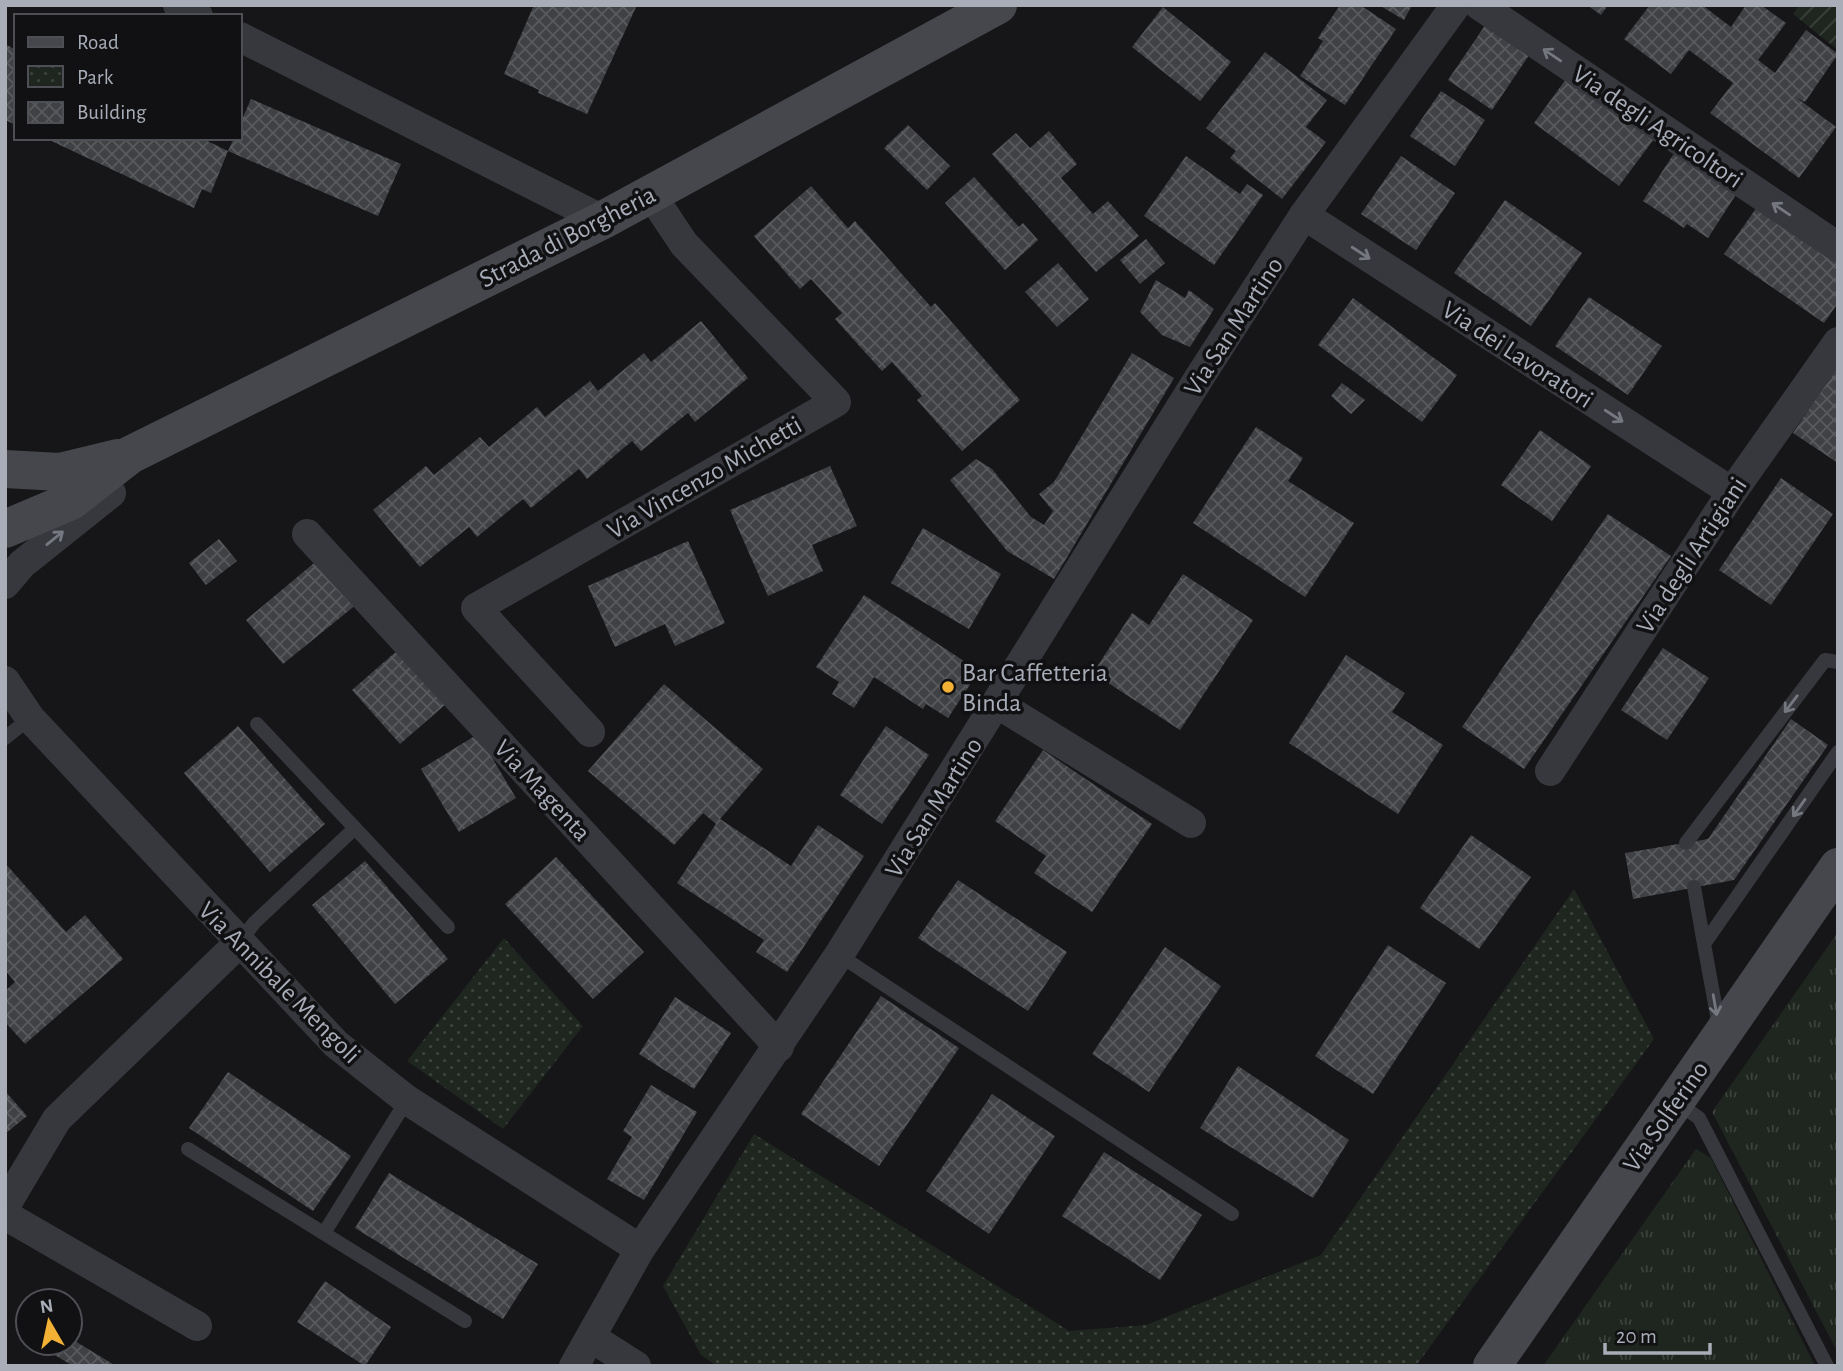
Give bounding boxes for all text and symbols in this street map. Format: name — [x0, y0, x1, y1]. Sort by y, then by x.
legend — [14, 14, 242, 140]
text: Road — [77, 32, 119, 53]
one-way arrow — [1543, 47, 1562, 62]
street label: Via degli Agricoltori — [1568, 60, 1747, 193]
text: Park — [77, 67, 114, 88]
text: Building — [77, 102, 147, 123]
street label: Strada di Borgheria — [475, 181, 660, 293]
one-way arrow — [1772, 202, 1791, 216]
one-way arrow — [1351, 245, 1370, 260]
street label: Via San Martino — [1179, 253, 1288, 401]
street label: Via dei Lavoratori — [1437, 296, 1598, 413]
one-way arrow — [1604, 408, 1623, 423]
street label: Via Vincenzo Michetti — [603, 412, 806, 544]
street label: Via degli Artigiani — [1632, 473, 1752, 638]
one-way arrow — [45, 530, 64, 545]
place label: Bar Caffetteria Binda — [962, 660, 1108, 716]
marker: Bar Caffetteria Binda — [940, 679, 956, 695]
one-way arrow — [1784, 695, 1799, 713]
street label: Via San Martino — [881, 733, 987, 882]
street label: Via Magenta — [489, 735, 595, 846]
one-way arrow — [1792, 798, 1806, 817]
street label: Via Annibale Mengoli — [194, 897, 365, 1068]
one-way arrow — [1709, 993, 1722, 1015]
street label: Via Solferino — [1618, 1056, 1713, 1177]
north arrow — [14, 1287, 84, 1357]
text: N — [39, 1296, 55, 1317]
scale bar — [1605, 1312, 1710, 1356]
text: 20 m — [1616, 1326, 1657, 1347]

